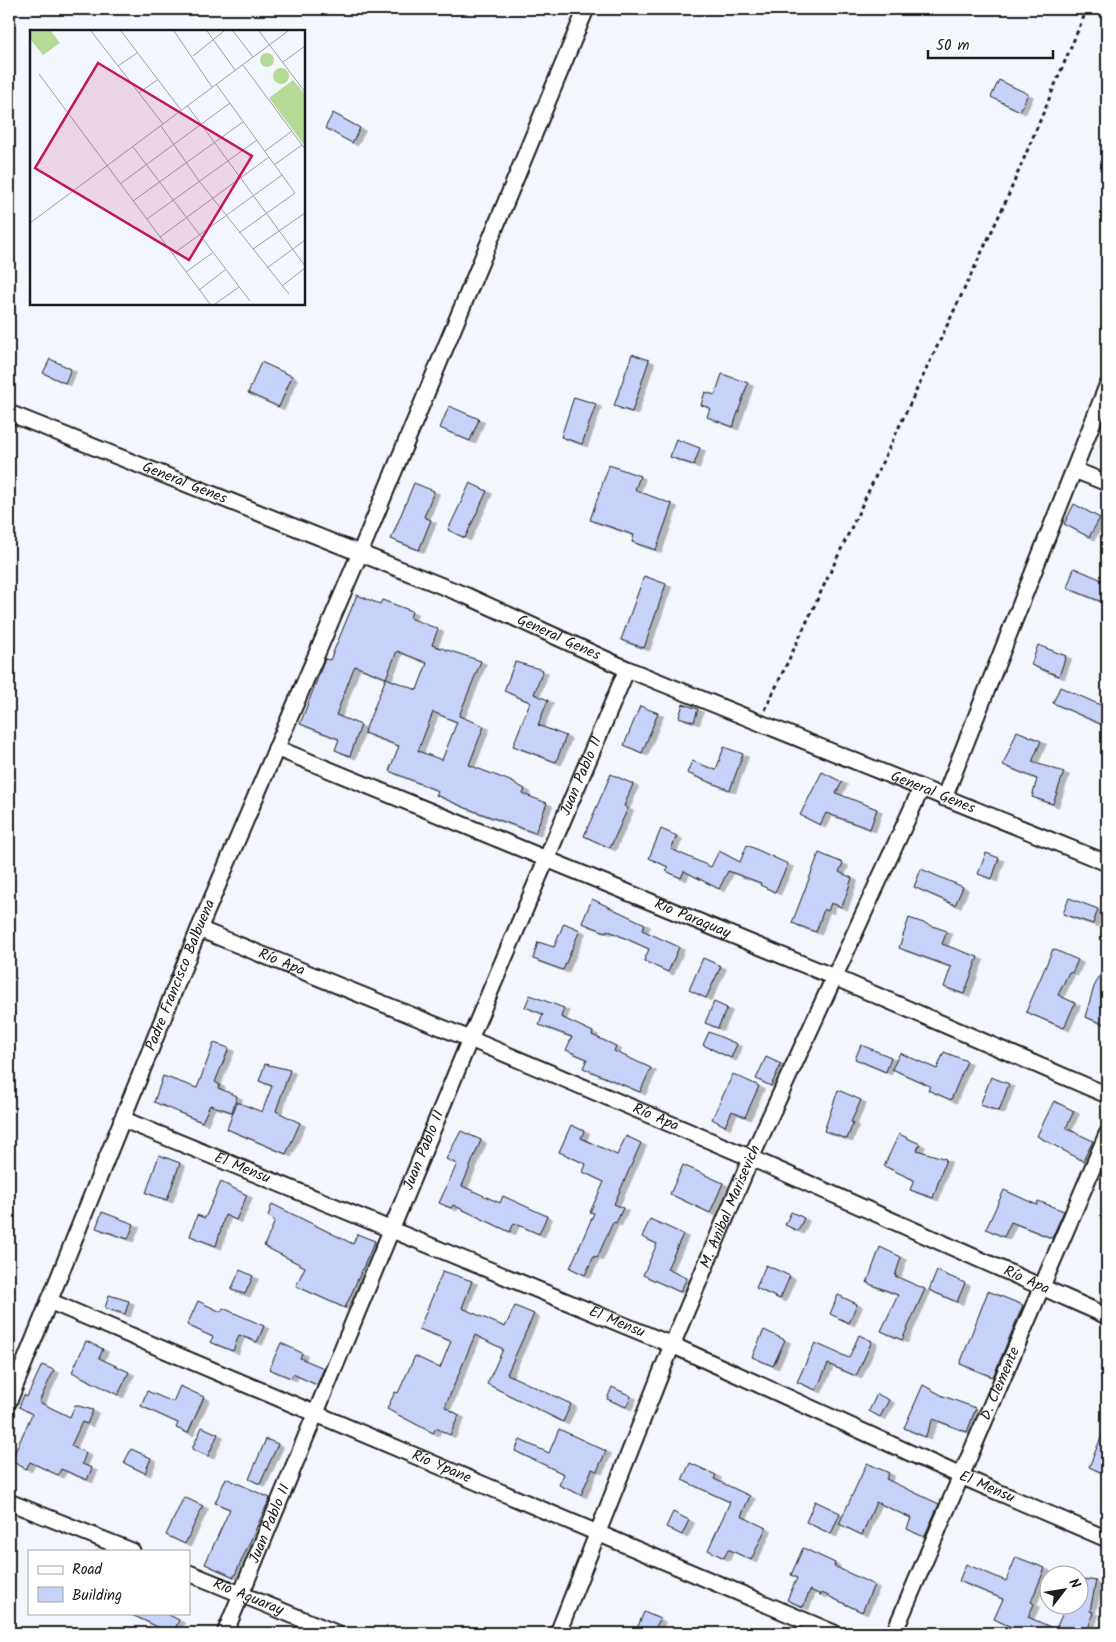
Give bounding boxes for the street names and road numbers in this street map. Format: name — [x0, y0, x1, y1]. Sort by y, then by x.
street label: General Genes — [138, 455, 231, 511]
street label: General Genes — [513, 608, 605, 668]
street label: Juan Pablo II — [554, 732, 609, 820]
street label: General Genes — [887, 765, 979, 821]
street label: Río Paraguay — [650, 892, 735, 946]
street label: Padre Francisco Balbuena — [139, 896, 222, 1055]
street label: Río Apa — [254, 942, 308, 983]
street label: Río Apa — [629, 1097, 683, 1138]
street label: Juan Pablo II — [397, 1107, 451, 1194]
street label: M. Anibal Marisevich — [694, 1141, 767, 1272]
street label: El Mensu — [211, 1146, 274, 1191]
street label: Río Apa — [999, 1259, 1053, 1301]
street label: El Mensu — [585, 1300, 649, 1345]
street label: D. Clemente — [974, 1343, 1027, 1424]
street label: Río Ypane — [408, 1444, 475, 1490]
street label: El Mensu — [955, 1465, 1018, 1510]
street label: Juan Pablo II — [243, 1480, 297, 1567]
street label: Río Aguaray — [209, 1572, 288, 1623]

